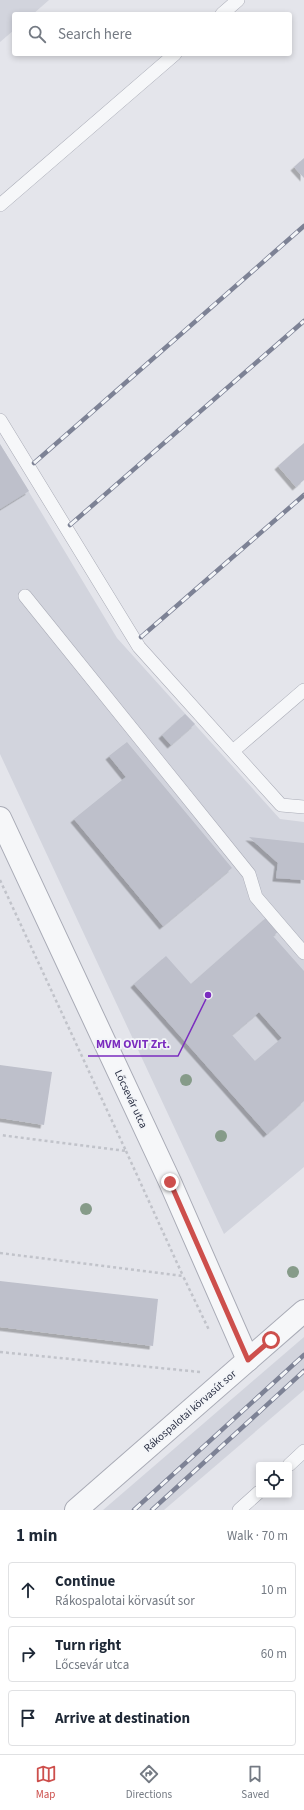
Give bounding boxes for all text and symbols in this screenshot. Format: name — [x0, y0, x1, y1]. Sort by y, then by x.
search box — [12, 12, 292, 56]
icon: search — [26, 23, 48, 45]
text: Search here — [58, 24, 132, 45]
callout: MVM OVIT Zrt. — [88, 1032, 178, 1056]
text: MVM OVIT Zrt. — [96, 1036, 170, 1053]
street label: Lőcsevár utca — [111, 1067, 151, 1131]
route end — [161, 1173, 179, 1191]
route start — [262, 1331, 280, 1349]
street label: Rákospalotai körvasút sor — [140, 1366, 240, 1455]
map controls — [256, 1462, 292, 1498]
button: locate — [256, 1462, 292, 1498]
text: 1 min — [16, 1524, 57, 1548]
text: Walk · 70 m — [227, 1527, 288, 1545]
text: Continue — [55, 1571, 115, 1592]
icon: ahead — [17, 1579, 39, 1601]
text: 10 m — [261, 1581, 287, 1599]
text: Rákospalotai körvasút sor — [55, 1592, 195, 1610]
text: Turn right — [55, 1635, 121, 1656]
icon: right — [17, 1643, 39, 1665]
text: 60 m — [261, 1645, 287, 1663]
text: Lőcsevár utca — [55, 1656, 129, 1674]
icon: arrive — [17, 1707, 39, 1729]
text: Arrive at destination — [55, 1708, 190, 1729]
tab: Map — [35, 1763, 57, 1802]
tab: Directions — [126, 1763, 172, 1802]
tab: Saved — [241, 1763, 269, 1802]

